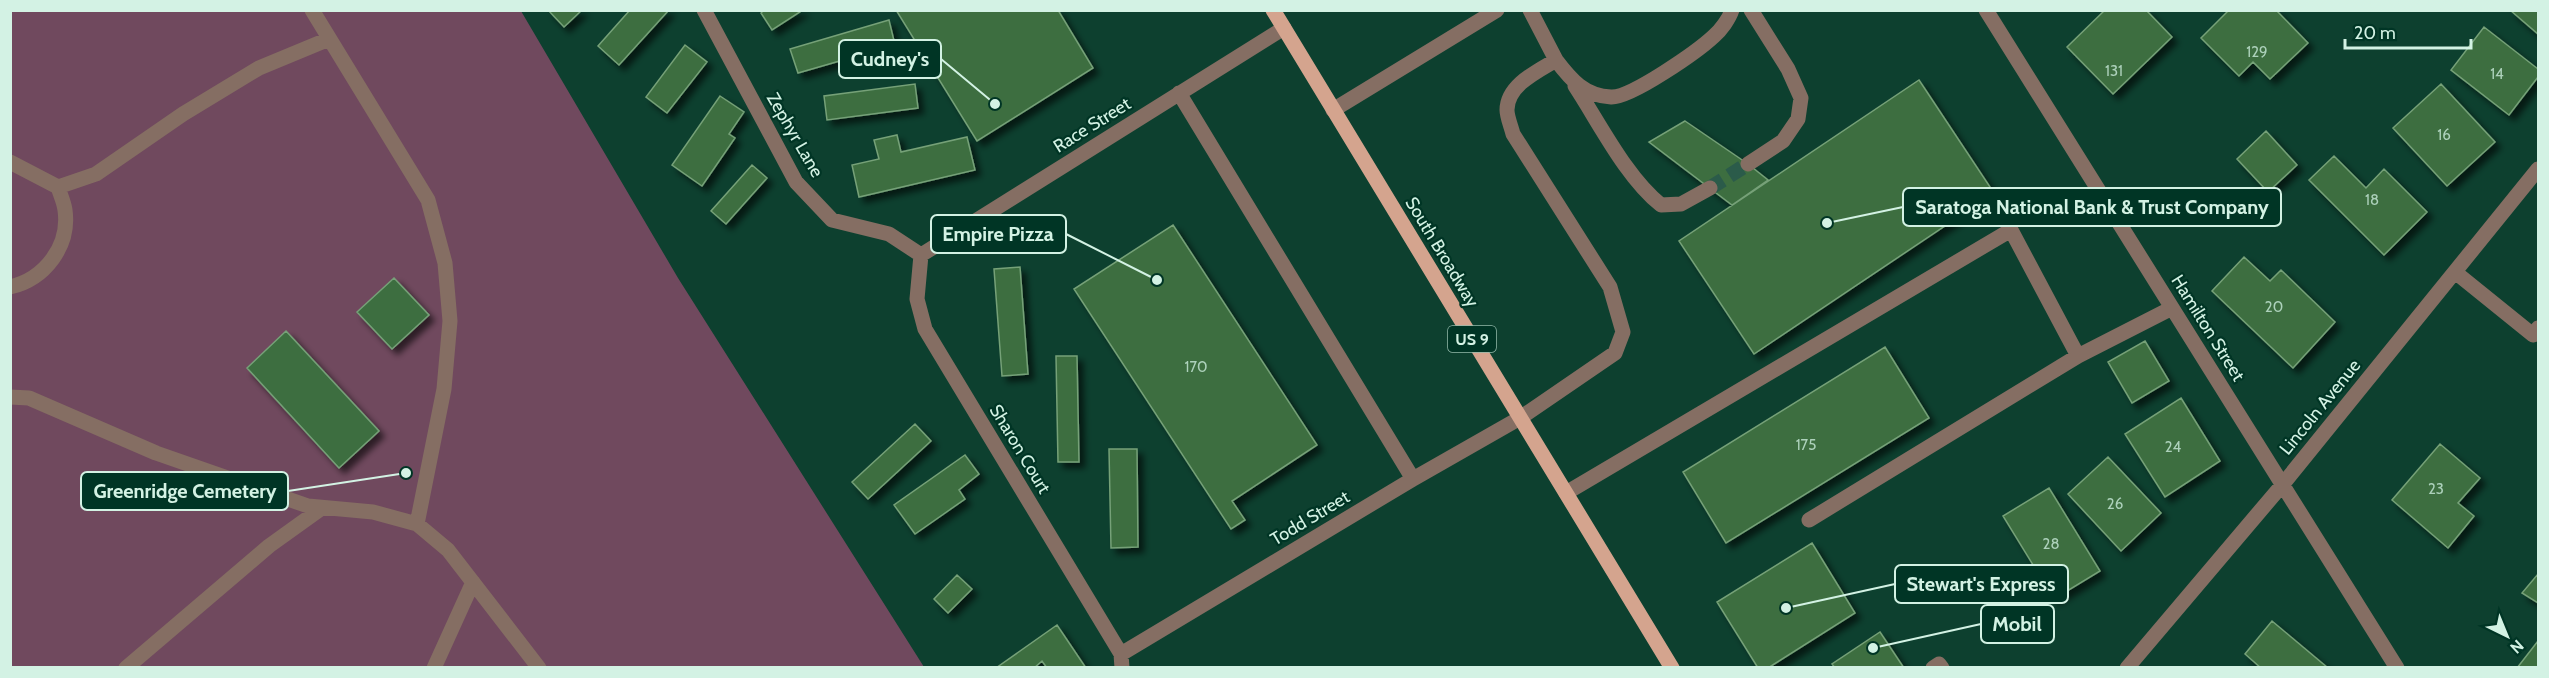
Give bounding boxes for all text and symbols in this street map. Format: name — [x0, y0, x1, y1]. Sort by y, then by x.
scale bar — [2345, 12, 2471, 50]
text: 20 m — [2354, 22, 2396, 44]
callout: Cudney's — [839, 40, 941, 78]
house number: 129 — [2246, 43, 2268, 61]
text: Cudney's — [851, 47, 929, 71]
house number: 131 — [2105, 62, 2123, 80]
house number: 14 — [2490, 65, 2504, 83]
street label: Zephyr Lane — [762, 89, 828, 181]
street label: Race Street — [1049, 93, 1135, 157]
house number: 16 — [2437, 126, 2451, 144]
callout: Saratoga National Bank & Trust Company — [1903, 188, 2281, 226]
house number: 18 — [2365, 191, 2379, 209]
street label: South Broadway — [1400, 193, 1484, 311]
text: Saratoga National Bank & Trust Company — [1915, 195, 2269, 219]
callout: Empire Pizza — [931, 215, 1066, 253]
text: Empire Pizza — [942, 222, 1054, 246]
street label: Hamilton Street — [2167, 271, 2249, 385]
house number: 20 — [2265, 298, 2283, 316]
road number: US 9 — [1448, 326, 1496, 352]
street label: Lincoln Avenue — [2275, 355, 2365, 459]
house number: 170 — [1185, 358, 1207, 376]
street label: Sharon Court — [985, 400, 1055, 498]
house number: 175 — [1796, 436, 1816, 454]
house number: 24 — [2165, 438, 2182, 456]
callout: Greenridge Cemetery — [81, 472, 288, 510]
text: Greenridge Cemetery — [93, 479, 277, 503]
house number: 23 — [2428, 480, 2444, 498]
street label: Todd Street — [1266, 486, 1354, 550]
house number: 26 — [2107, 495, 2123, 513]
house number: 28 — [2043, 535, 2059, 553]
callout: Stewart's Express — [1895, 565, 2068, 603]
text: Stewart's Express — [1906, 572, 2056, 596]
callout: Mobil — [1981, 605, 2054, 643]
north arrow — [2477, 606, 2537, 666]
text: Mobil — [1992, 612, 2042, 636]
text: N — [2506, 636, 2528, 657]

